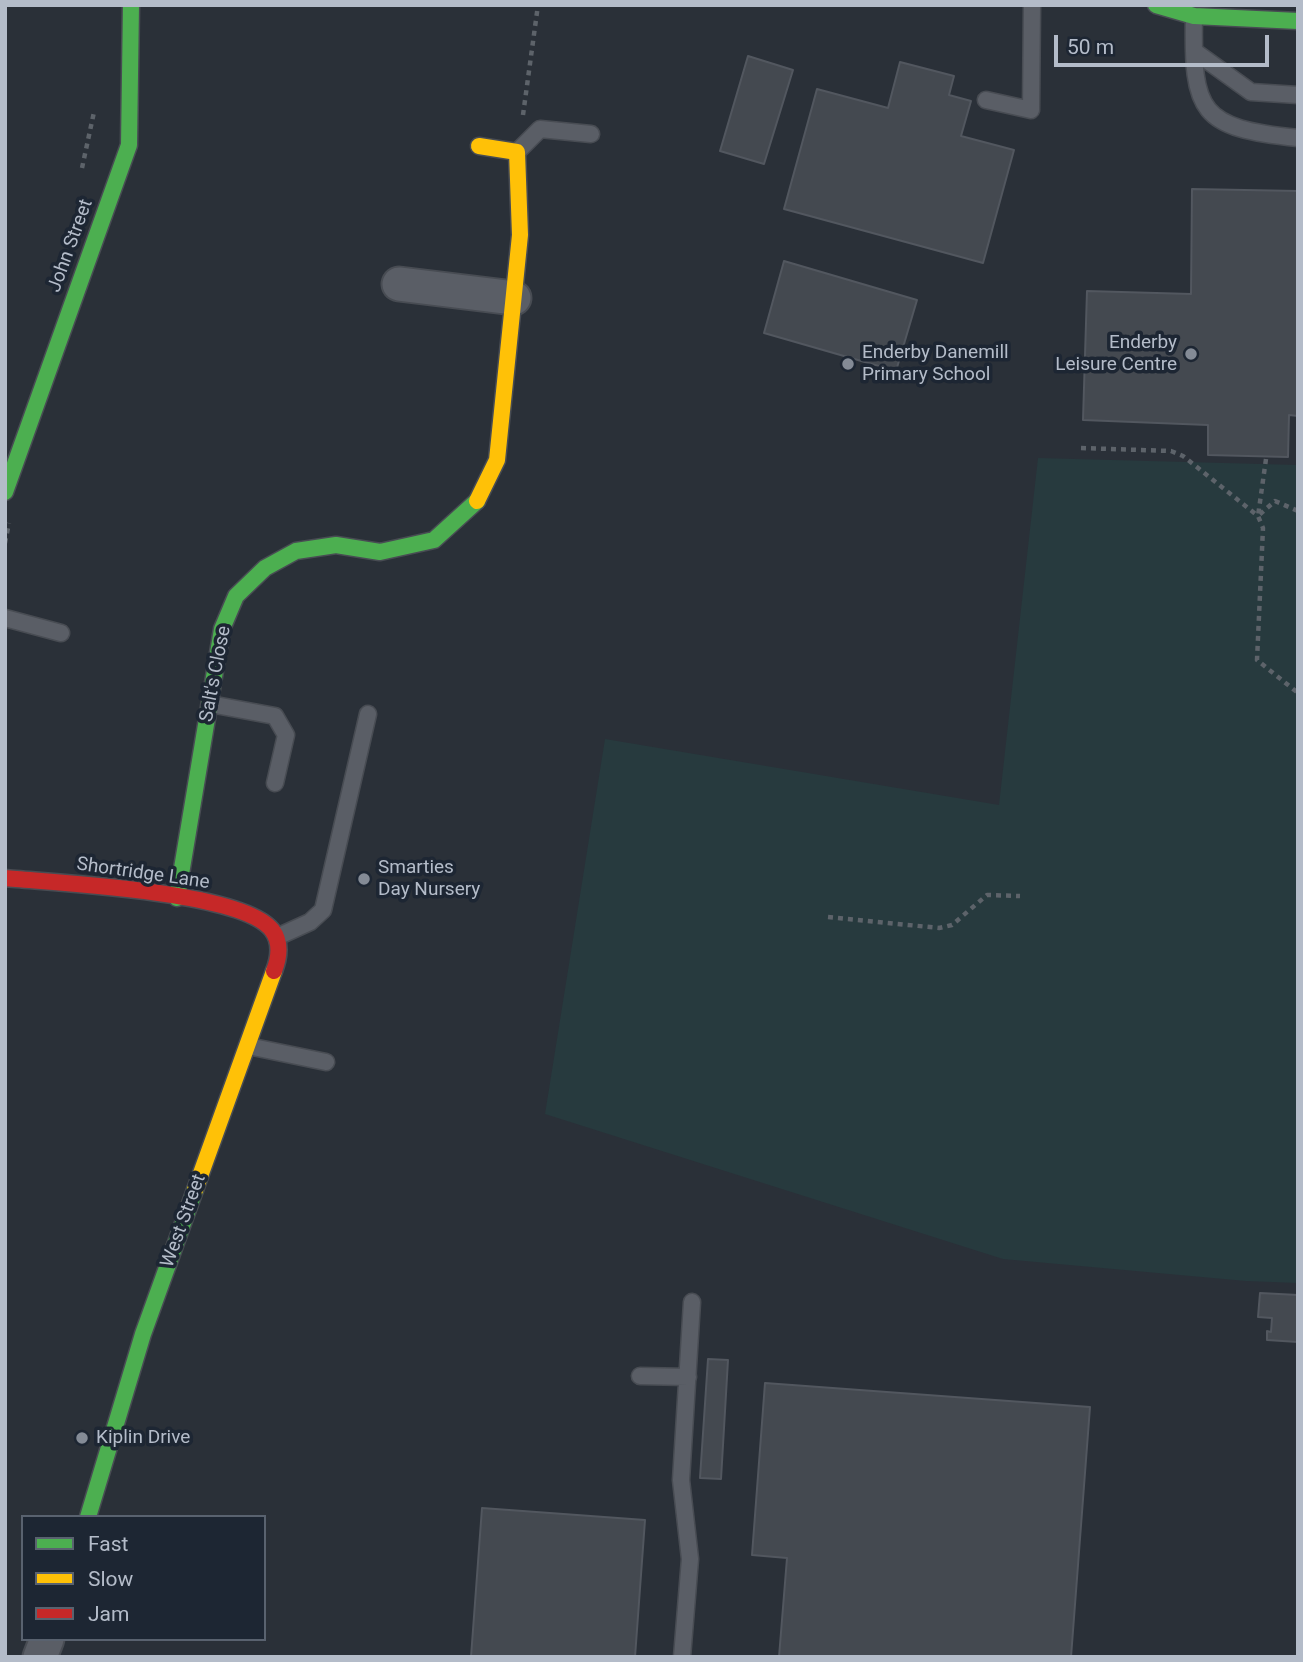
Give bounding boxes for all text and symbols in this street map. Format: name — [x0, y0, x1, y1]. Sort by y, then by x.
scale bar — [1058, 21, 1273, 65]
text: 50 m — [1067, 35, 1114, 59]
street label: John Street — [44, 196, 98, 296]
place label: Enderby Leisure Centre — [1055, 332, 1177, 376]
place label: Enderby Danemill Primary School — [862, 342, 1009, 386]
marker: Enderby Leisure Centre — [1183, 346, 1199, 362]
marker: Enderby Danemill Primary School — [840, 356, 856, 372]
street label: Salt's Close — [196, 624, 236, 724]
street label: Shortridge Lane — [75, 853, 211, 895]
place label: Smarties Day Nursery — [378, 857, 480, 901]
marker: Smarties Day Nursery — [356, 871, 372, 887]
street label: West Street — [157, 1171, 211, 1271]
place label: Kiplin Drive — [96, 1427, 190, 1449]
marker: Kiplin Drive — [74, 1430, 90, 1446]
legend — [21, 1515, 266, 1641]
text: Fast — [88, 1532, 128, 1556]
text: Slow — [88, 1567, 133, 1591]
text: Jam — [88, 1602, 129, 1626]

